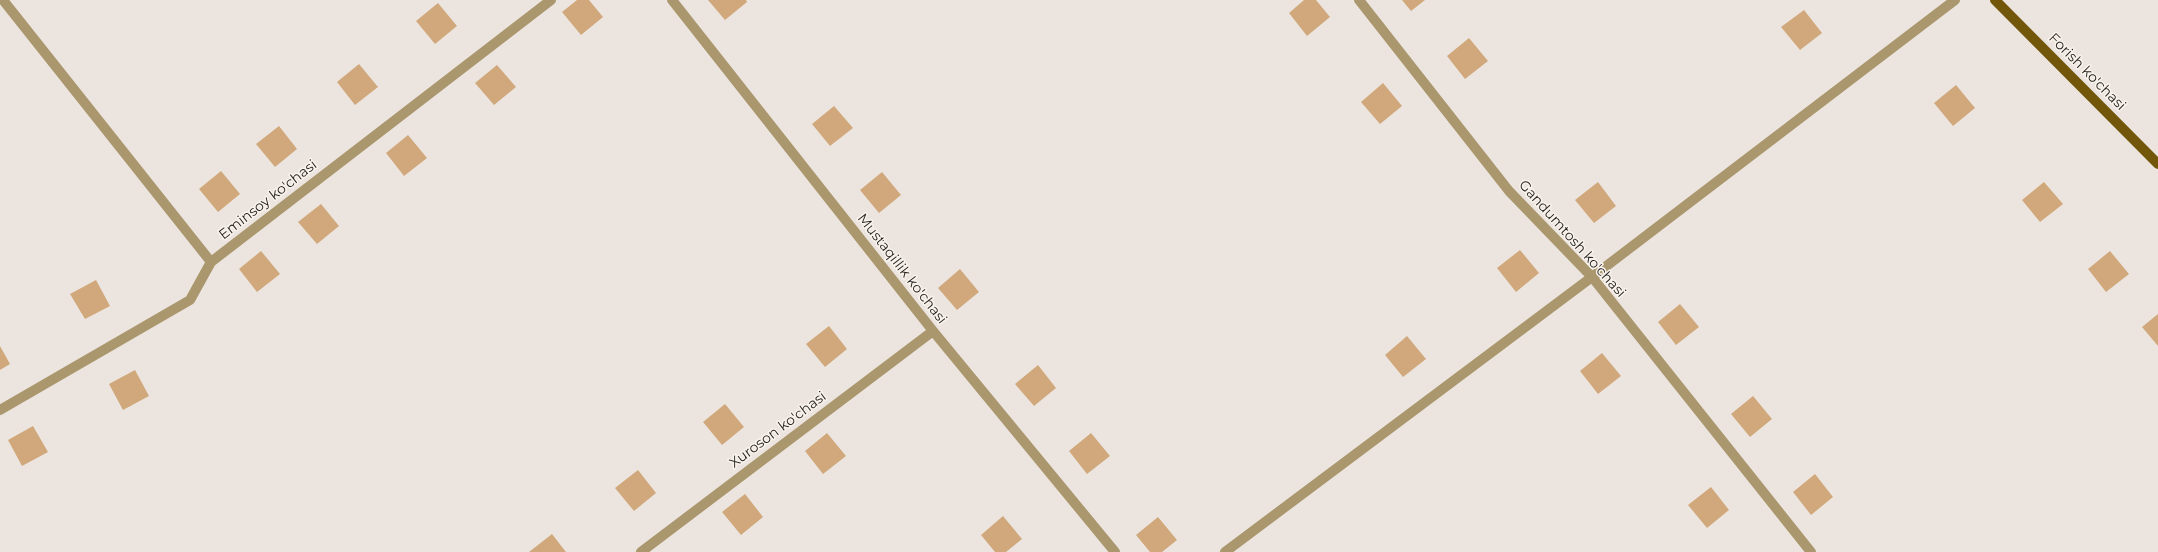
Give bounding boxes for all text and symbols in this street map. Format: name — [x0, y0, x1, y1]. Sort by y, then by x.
street label: Forish ko'chasi — [2045, 30, 2129, 114]
street label: Eminsoy ko'chasi — [216, 157, 320, 243]
street label: Gandumtosh ko'chasi — [1515, 177, 1629, 301]
street label: Mustaqillik ko'chasi — [854, 211, 950, 327]
street label: Xuroson ko'chasi — [726, 388, 830, 472]

